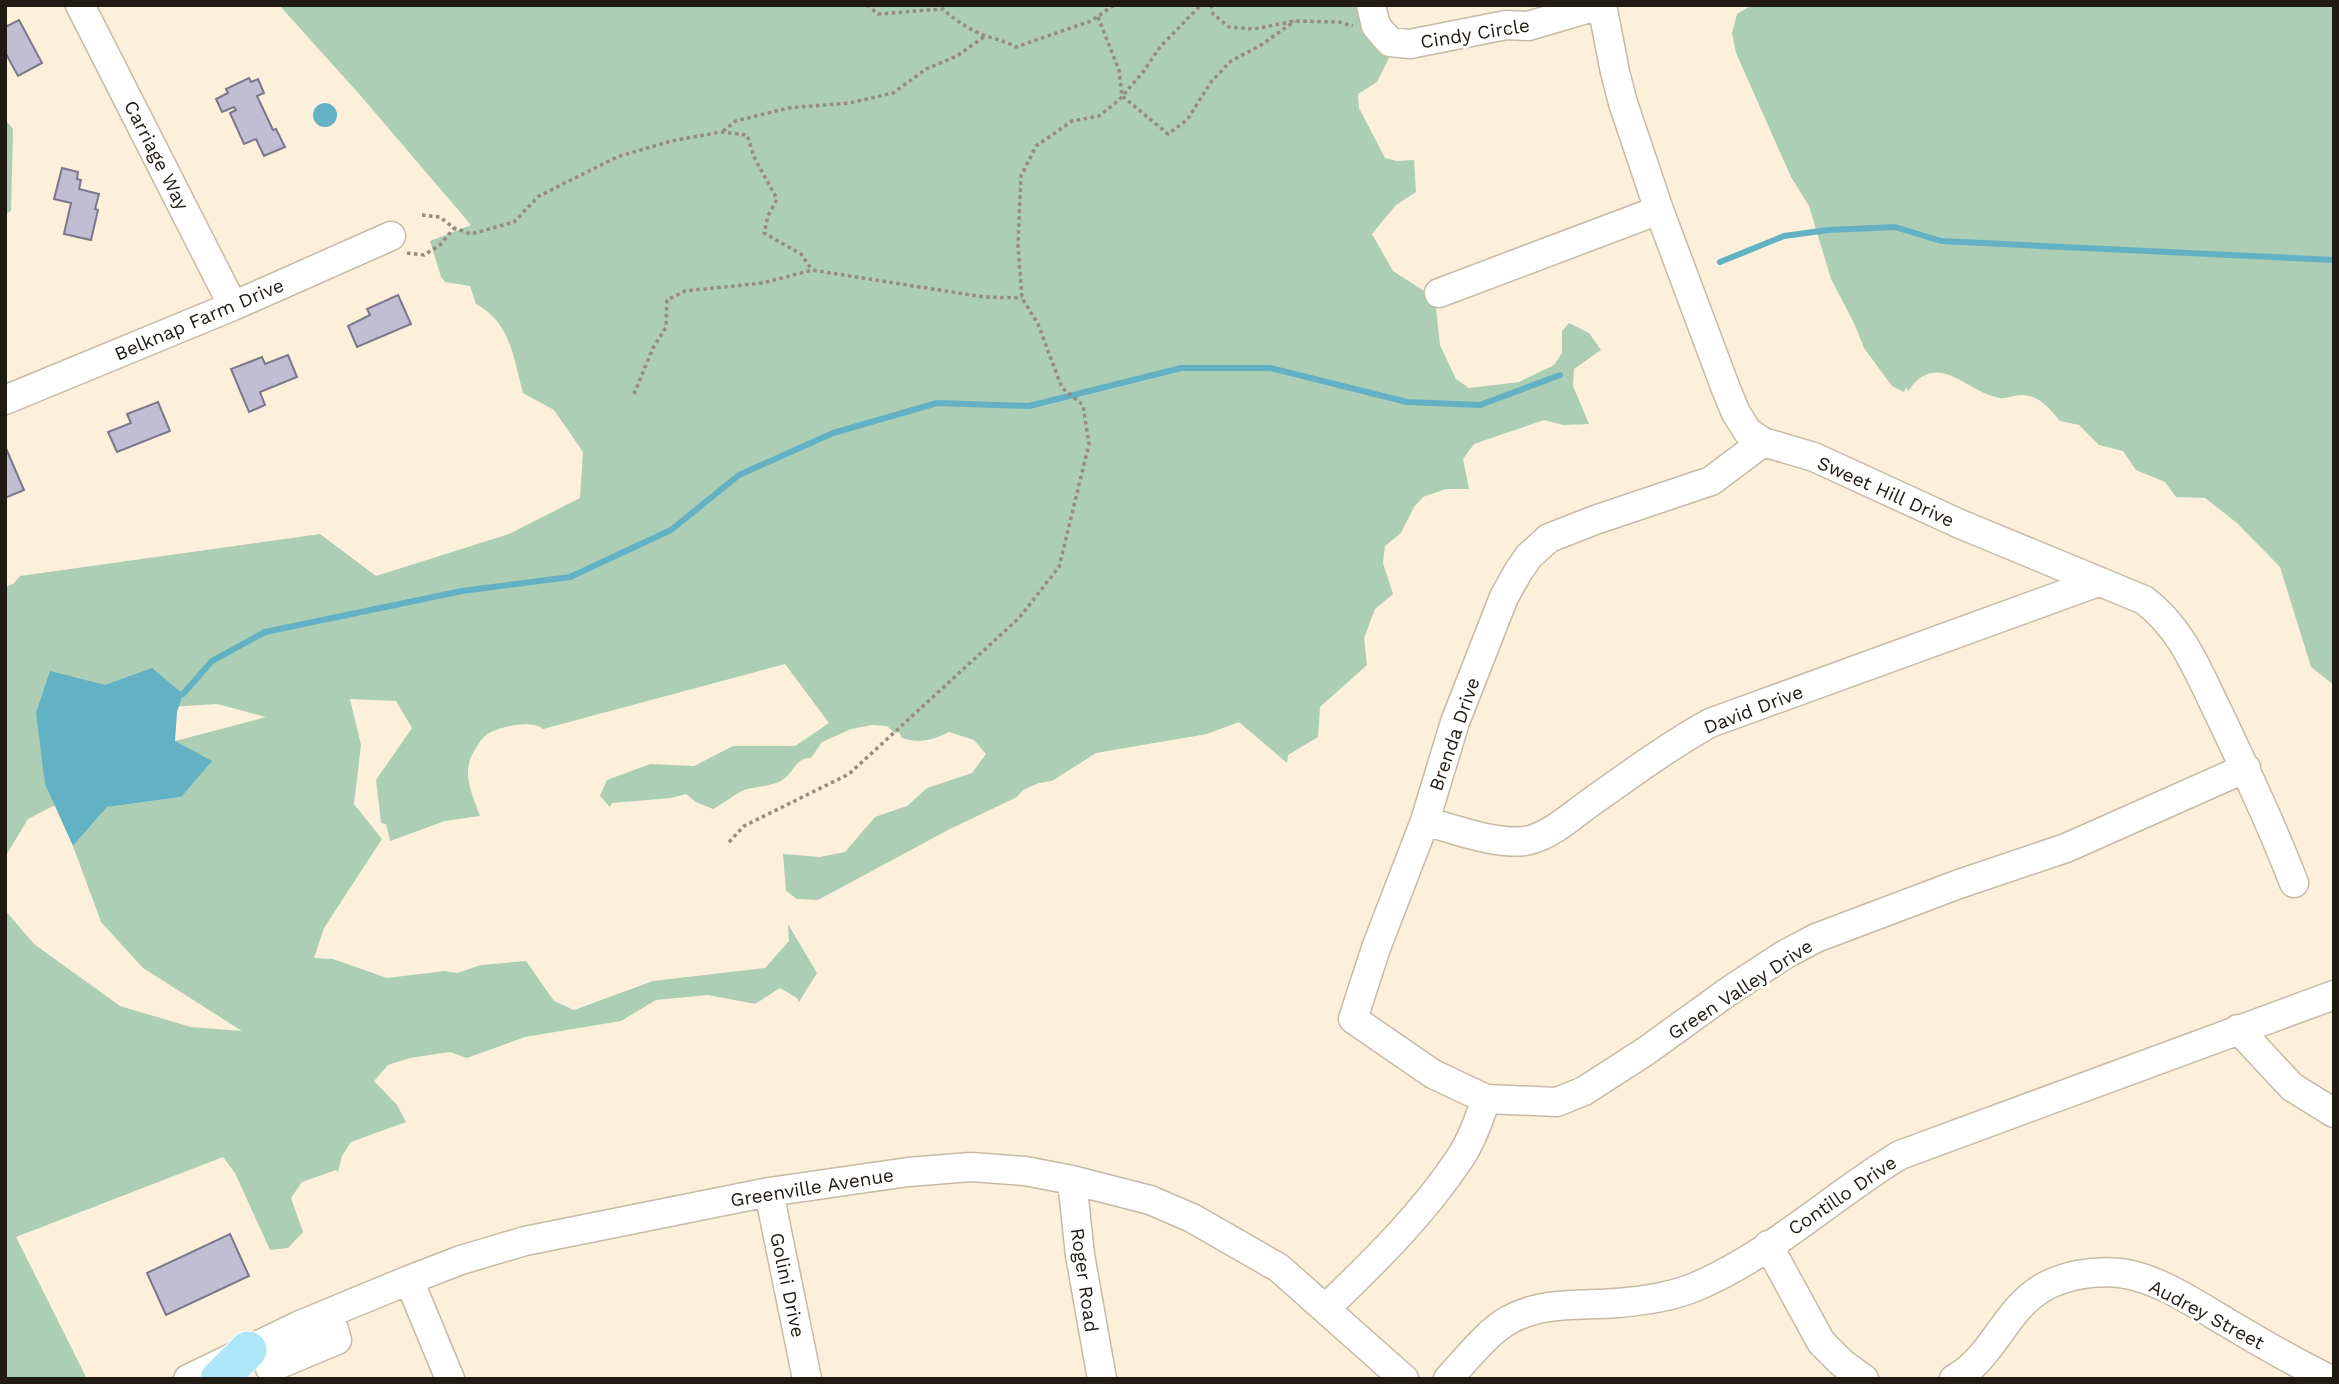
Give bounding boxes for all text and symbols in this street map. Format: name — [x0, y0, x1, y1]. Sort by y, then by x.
street label: Cindy Circle — [1419, 13, 1531, 53]
street label: Carriage Way — [119, 97, 194, 214]
street label: Belknap Farm Drive — [111, 273, 287, 366]
street label: Sweet Hill Drive — [1814, 451, 1958, 532]
street label: Brenda Drive — [1424, 674, 1485, 794]
street label: David Drive — [1700, 680, 1806, 739]
street label: Green Valley Drive — [1664, 934, 1817, 1045]
street label: Contillo Drive — [1784, 1151, 1901, 1240]
street label: Greenville Avenue — [729, 1163, 895, 1212]
street label: Roger Road — [1066, 1226, 1103, 1334]
street label: Golini Drive — [765, 1231, 810, 1340]
street label: Audrey Street — [2145, 1274, 2268, 1354]

